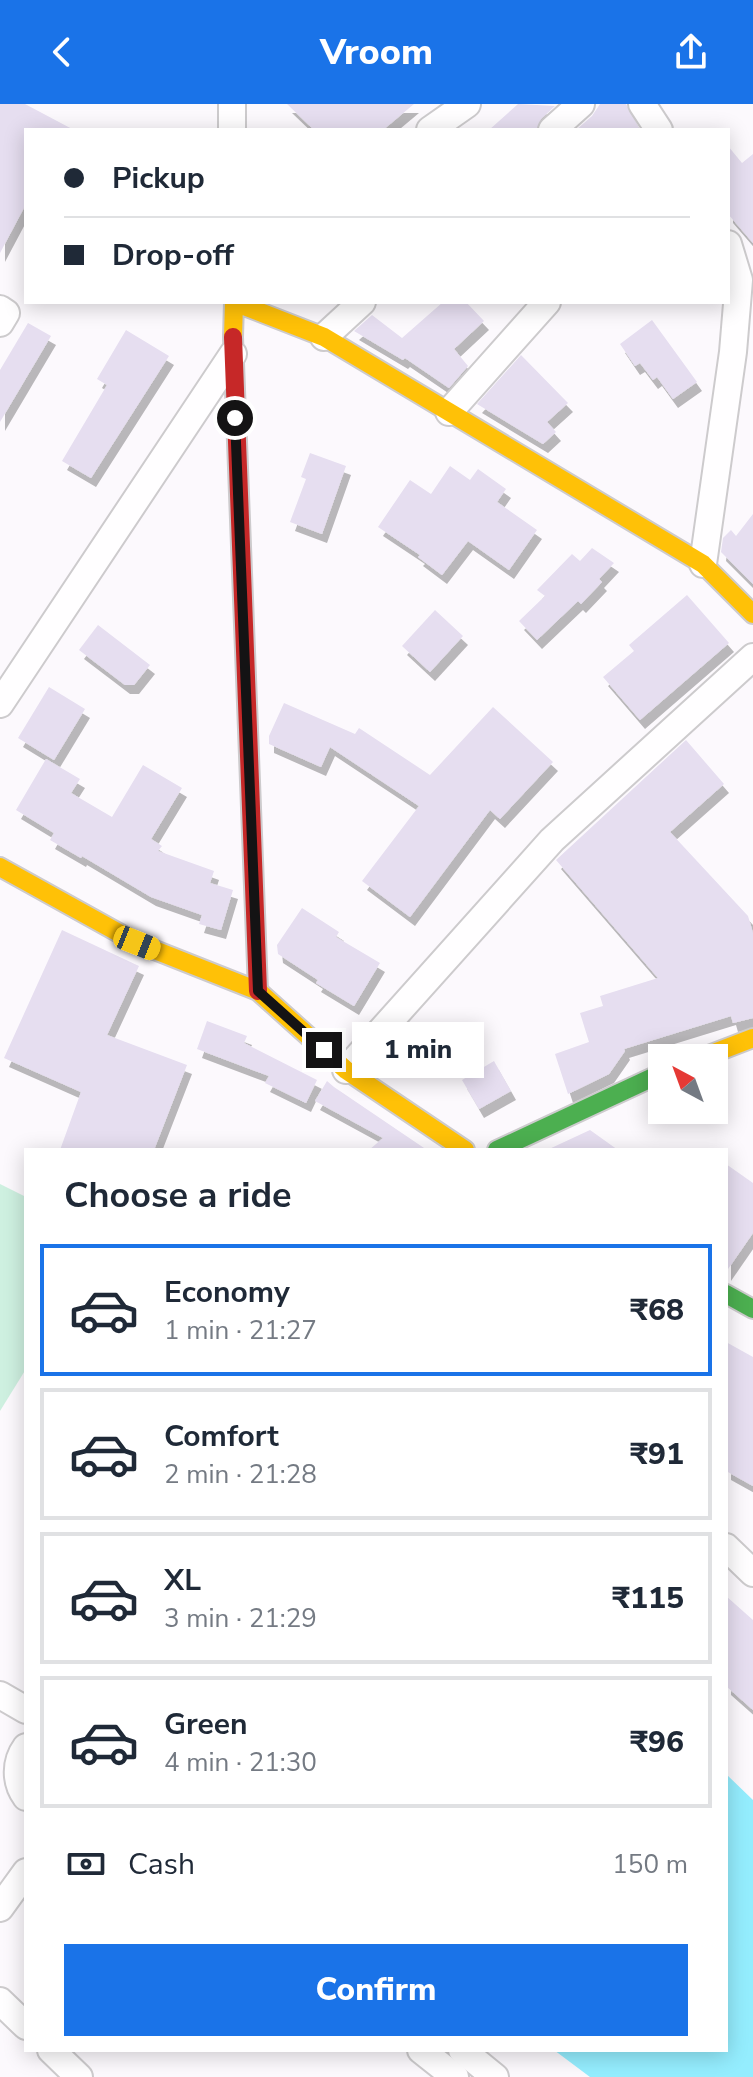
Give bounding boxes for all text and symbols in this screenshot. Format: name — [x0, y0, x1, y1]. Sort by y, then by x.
text: Vroom — [320, 28, 433, 77]
icon: back — [40, 30, 84, 74]
icon: share — [669, 30, 713, 74]
text: Pickup — [112, 158, 205, 199]
text: Drop-off — [112, 235, 234, 276]
route start — [217, 400, 253, 436]
car — [110, 923, 164, 963]
callout: 1 min — [352, 1022, 484, 1078]
route end — [306, 1032, 342, 1068]
text: 1 min — [384, 1032, 452, 1067]
north arrow — [648, 1044, 728, 1124]
map controls — [648, 1044, 728, 1124]
text: Choose a ride — [64, 1171, 292, 1220]
text: Economy — [164, 1272, 290, 1313]
icon: car — [68, 1274, 140, 1346]
text: ₹68 — [630, 1290, 684, 1331]
text: 1 min · 21:27 — [164, 1313, 317, 1348]
text: Comfort — [164, 1416, 279, 1457]
icon: car — [68, 1418, 140, 1490]
text: ₹91 — [630, 1434, 684, 1475]
text: 2 min · 21:28 — [164, 1457, 317, 1492]
text: XL — [164, 1560, 201, 1601]
icon: car — [68, 1562, 140, 1634]
text: ₹115 — [612, 1578, 684, 1619]
text: 3 min · 21:29 — [164, 1601, 317, 1636]
text: Green — [164, 1704, 248, 1745]
icon: car — [68, 1706, 140, 1778]
text: ₹96 — [630, 1722, 684, 1763]
text: 4 min · 21:30 — [164, 1745, 317, 1780]
icon: cash — [64, 1842, 108, 1886]
text: Cash — [128, 1844, 195, 1885]
text: 150 m — [612, 1847, 688, 1882]
button: Confirm — [64, 1944, 688, 2036]

